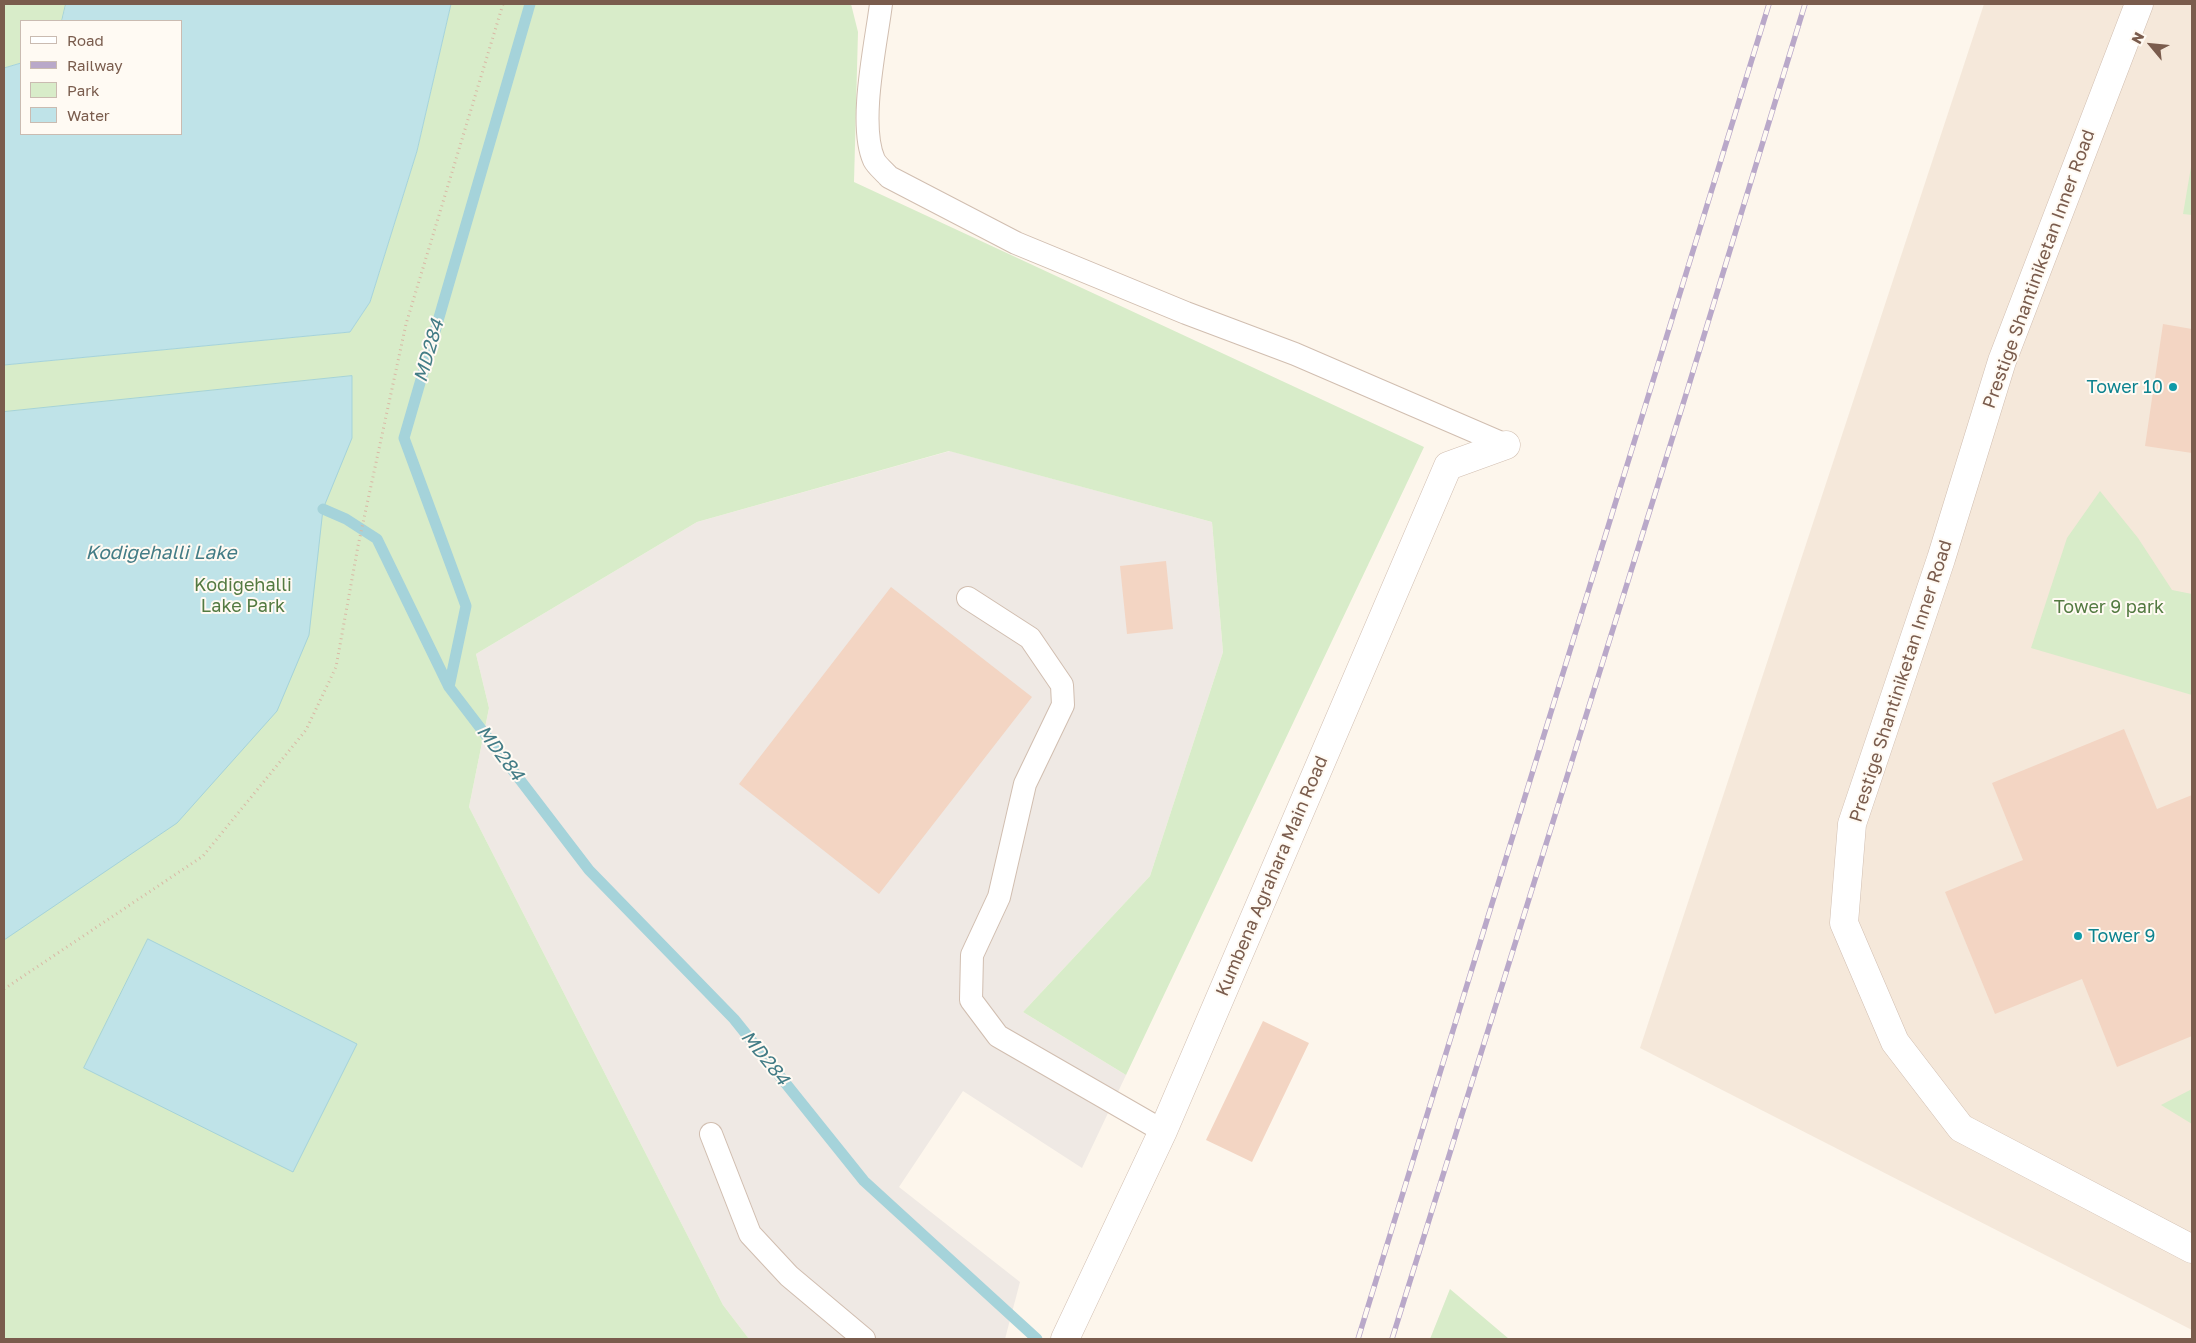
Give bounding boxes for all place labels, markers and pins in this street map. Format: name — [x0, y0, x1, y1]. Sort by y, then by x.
place label: Tower 10 — [2087, 376, 2163, 398]
marker: Tower 10 — [2167, 381, 2179, 393]
place label: Tower 9 — [2088, 925, 2155, 947]
marker: Tower 9 — [2072, 930, 2084, 942]

